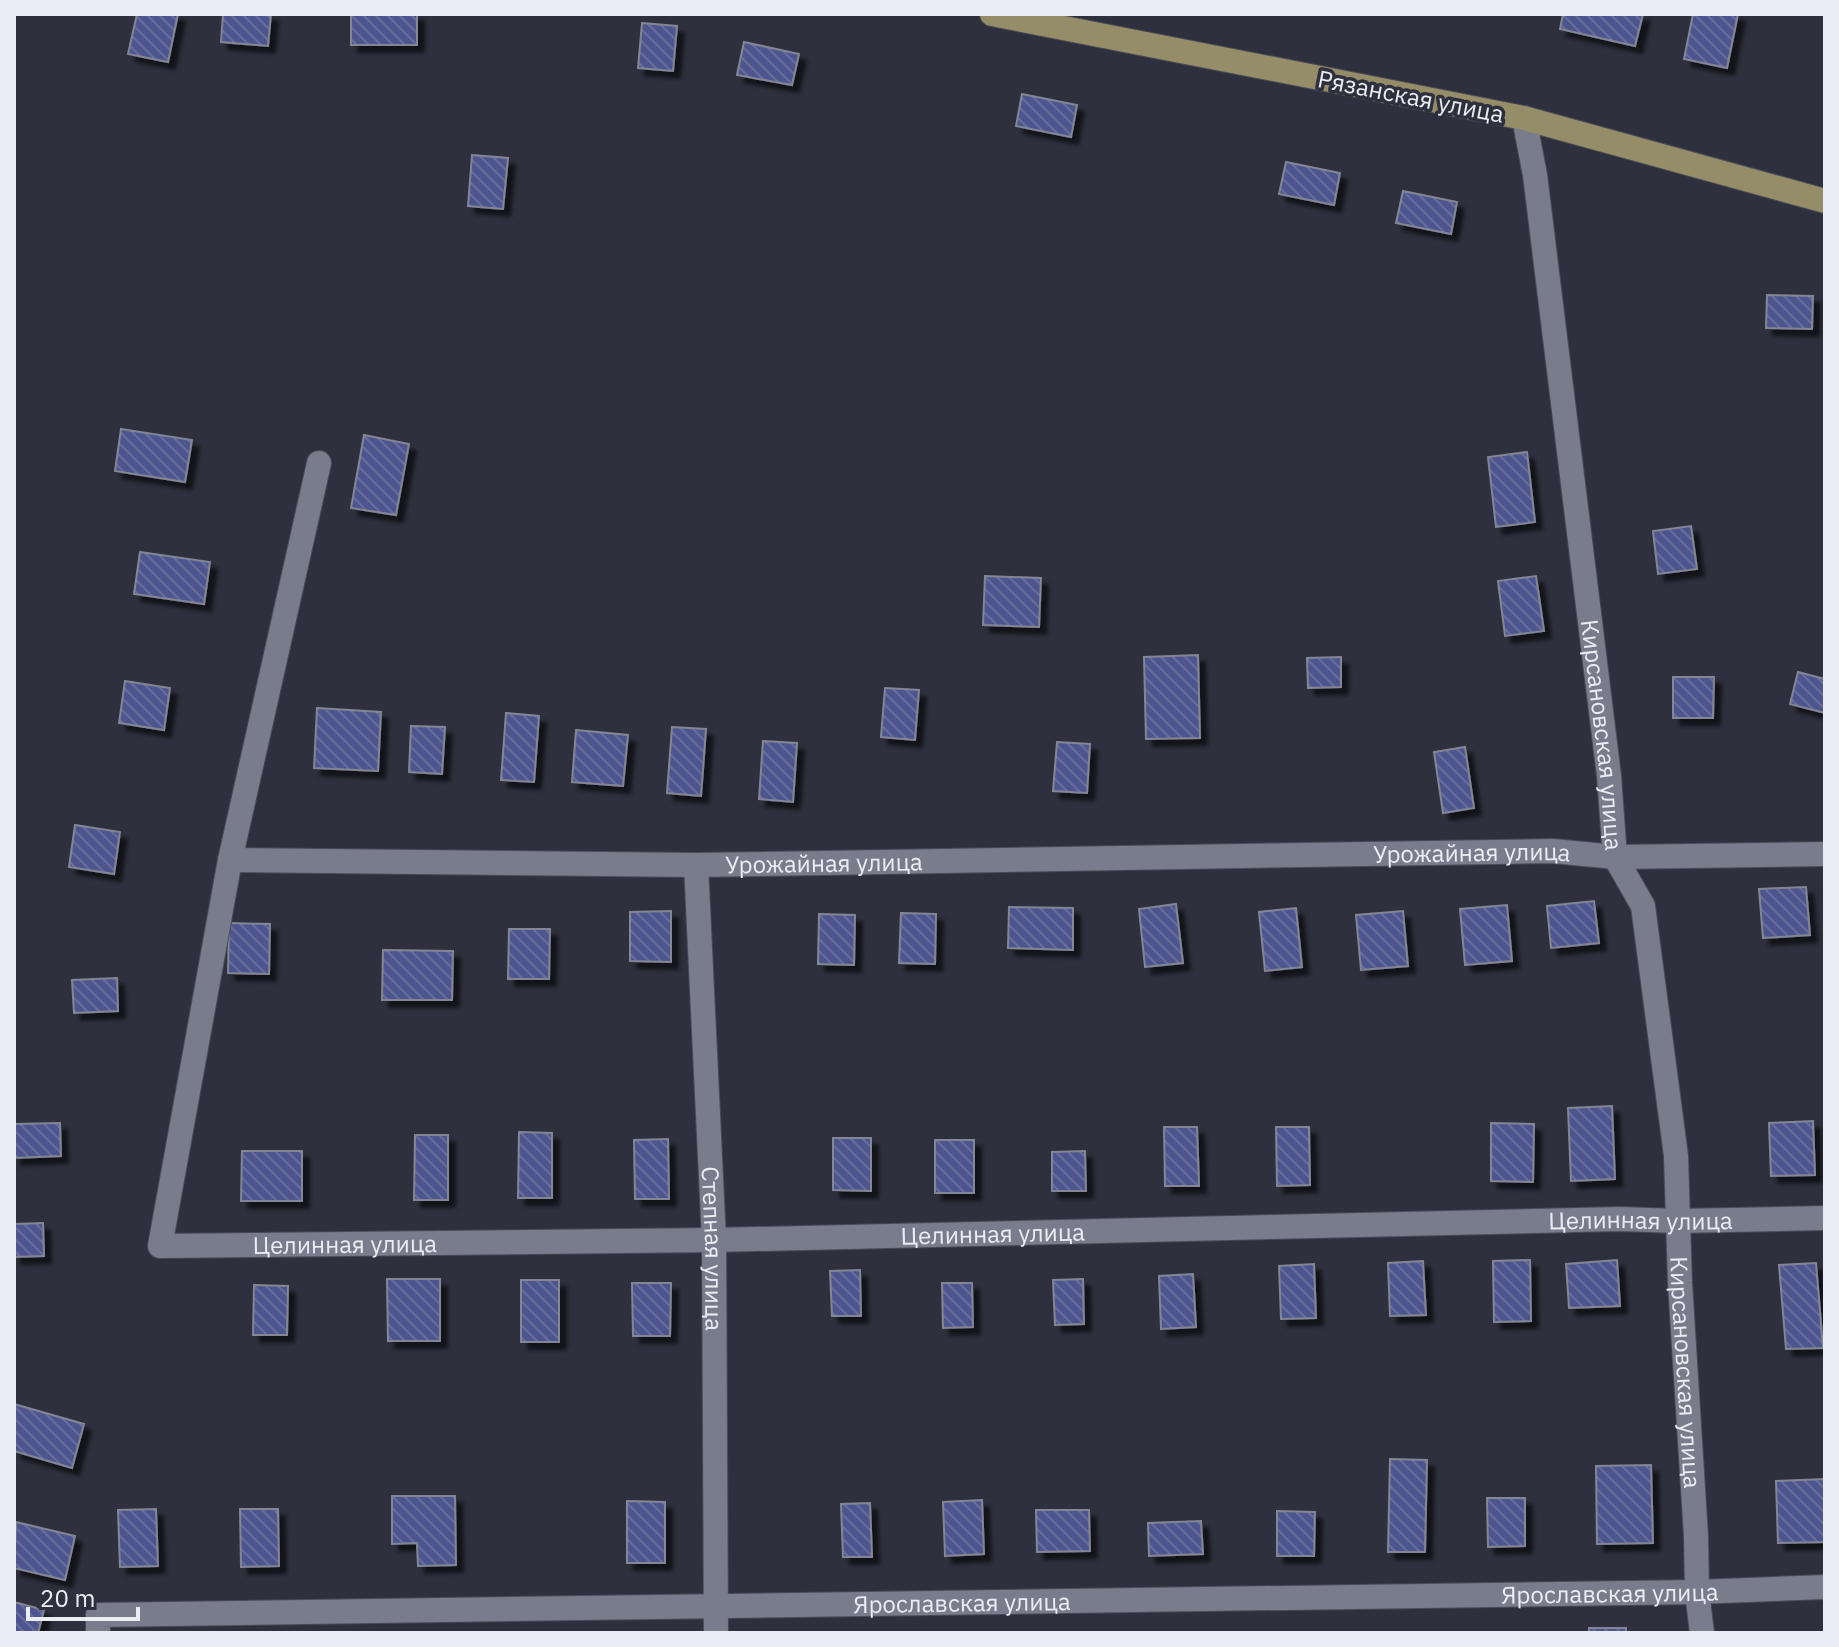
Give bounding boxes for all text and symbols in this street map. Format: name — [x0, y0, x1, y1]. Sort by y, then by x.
street label: Рязанская улица — [1315, 62, 1507, 130]
street label: Кирсановская улица — [1574, 617, 1630, 852]
street label: Урожайная улица — [1373, 835, 1572, 870]
street label: Урожайная улица — [725, 845, 923, 881]
street label: Степная улица — [694, 1165, 730, 1331]
street label: Целинная улица — [1548, 1203, 1733, 1237]
street label: Целинная улица — [900, 1215, 1085, 1252]
street label: Целинная улица — [252, 1227, 437, 1261]
street label: Кирсановская улица — [1663, 1256, 1709, 1490]
scale bar — [28, 1571, 138, 1621]
street label: Ярославская улица — [1501, 1575, 1719, 1611]
text: 20 m — [40, 1582, 95, 1614]
street label: Ярославская улица — [853, 1585, 1071, 1620]

